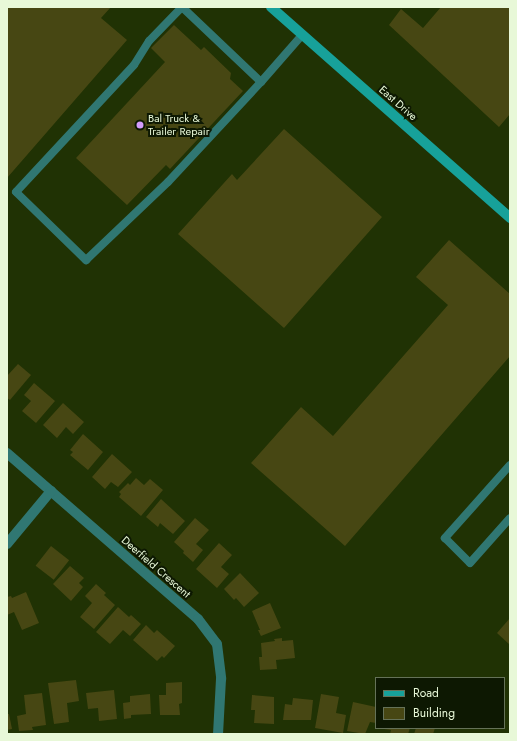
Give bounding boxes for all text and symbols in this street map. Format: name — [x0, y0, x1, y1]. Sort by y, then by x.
street label: East Drive — [376, 83, 420, 123]
place label: Bal Truck & Trailer Repair — [148, 112, 209, 138]
marker: Bal Truck & Trailer Repair — [135, 120, 145, 130]
street label: Deerfield Crescent — [119, 534, 193, 600]
legend — [375, 677, 505, 729]
text: Road — [413, 684, 439, 702]
text: Building — [413, 704, 455, 722]

